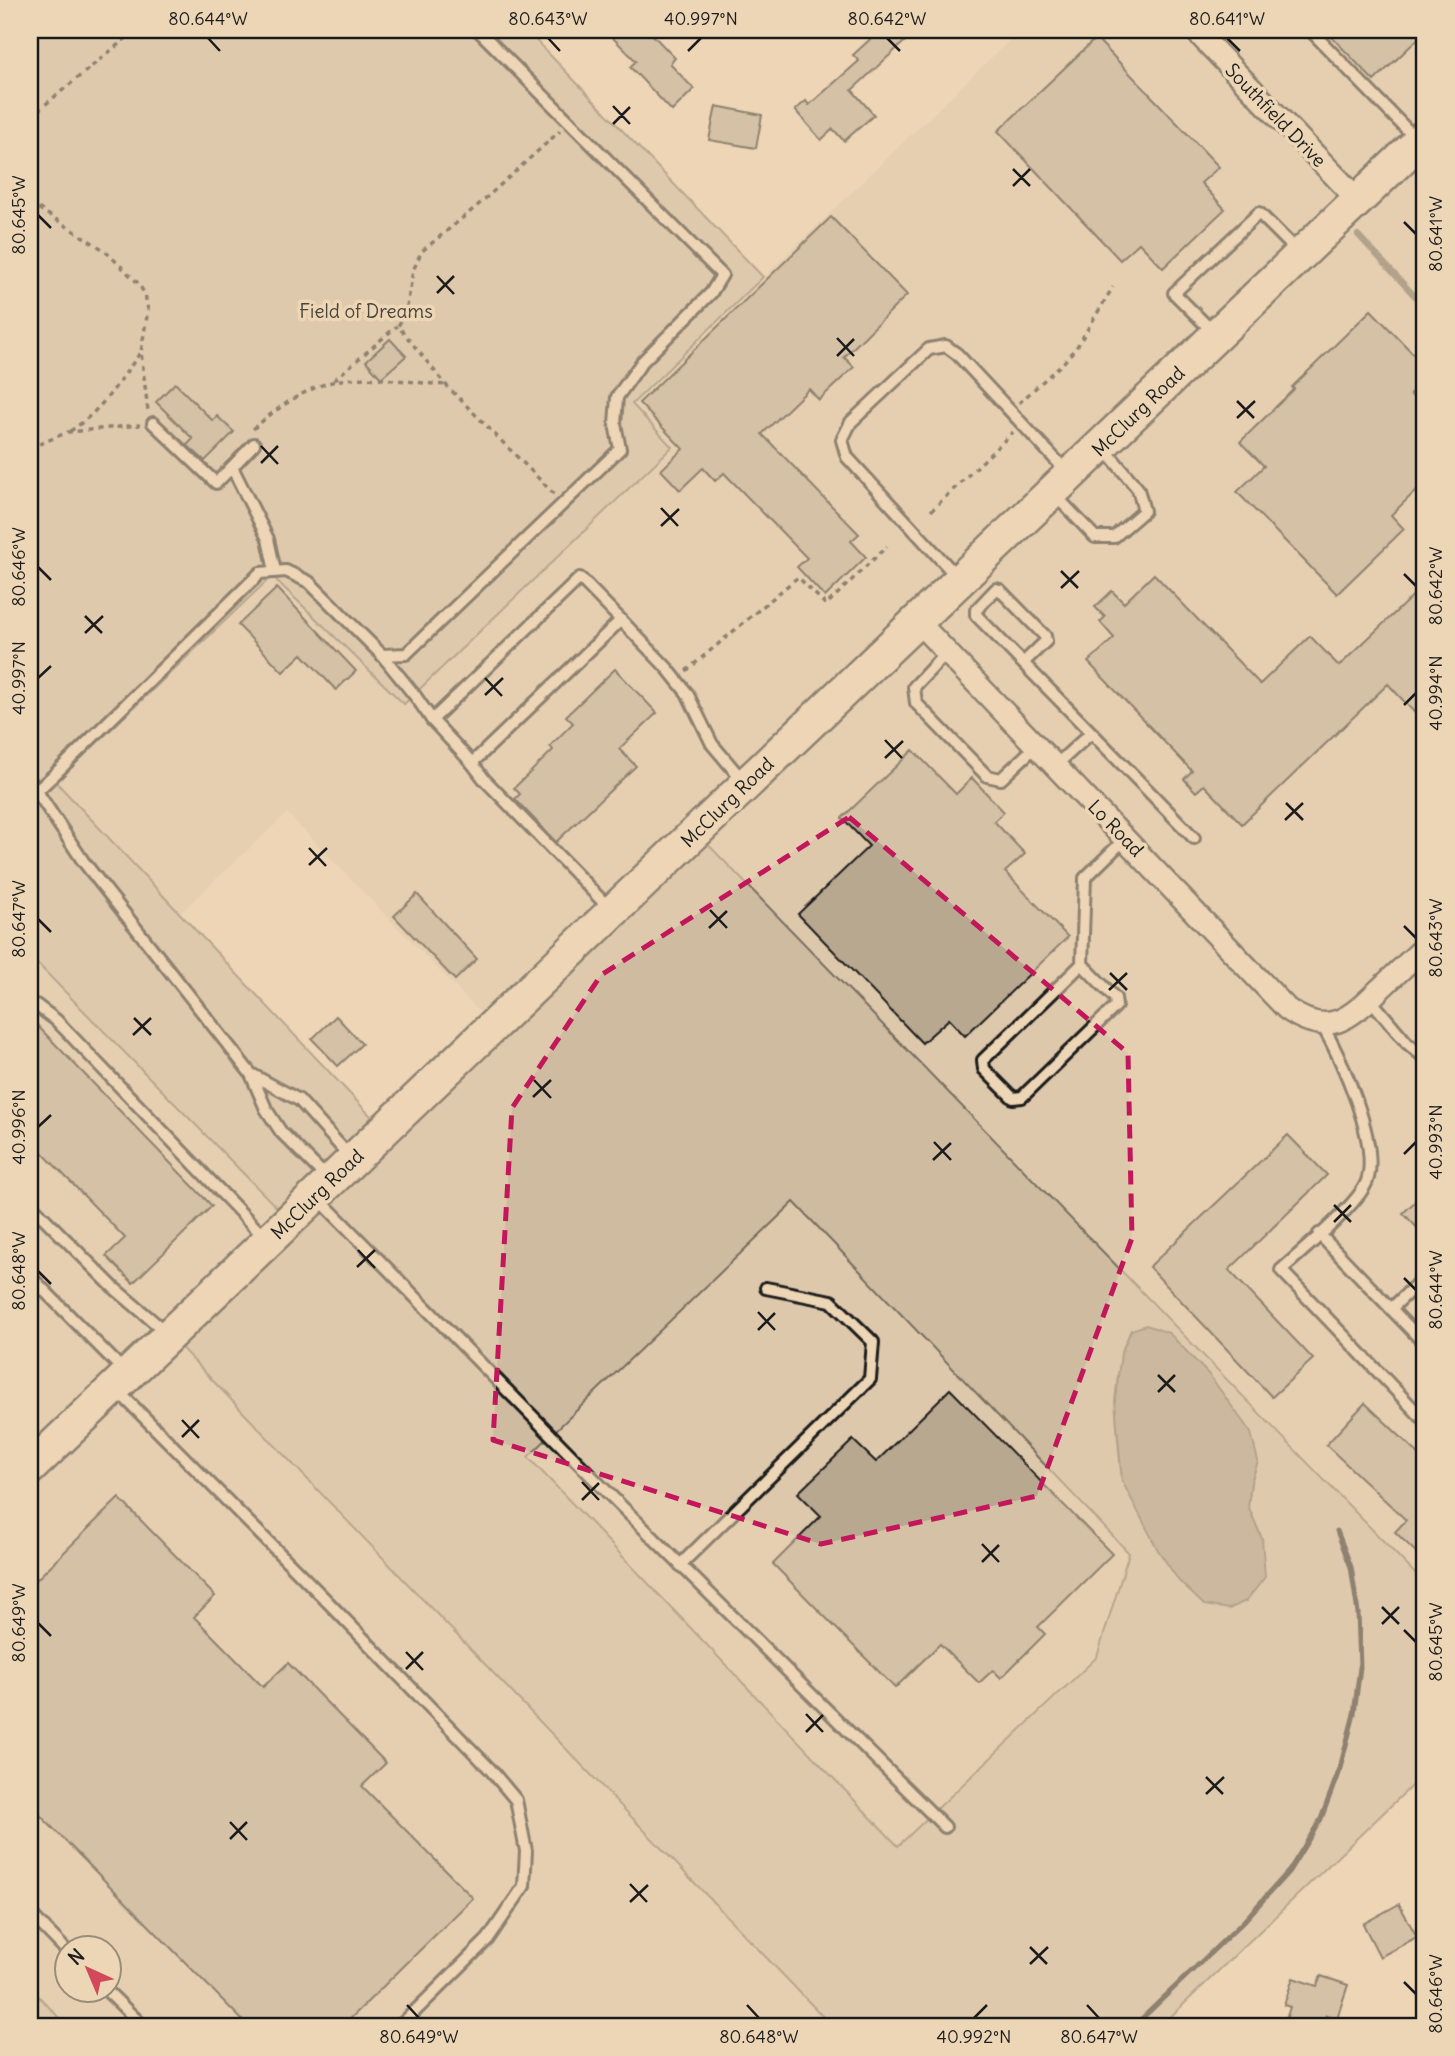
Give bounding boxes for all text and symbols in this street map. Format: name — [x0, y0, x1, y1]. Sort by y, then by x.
text: 80.644°W — [168, 7, 248, 30]
text: 80.643°W — [508, 7, 588, 30]
text: 40.997°N — [664, 7, 738, 30]
text: 80.642°W — [848, 7, 926, 30]
text: 80.641°W — [1189, 7, 1265, 30]
street label: Southfield Drive — [1220, 58, 1332, 172]
text: 80.645°W — [7, 175, 30, 255]
text: 80.641°W — [1424, 196, 1447, 272]
park label: Field of Dreams — [299, 299, 433, 323]
street label: McClurg Road — [1087, 361, 1189, 461]
text: 80.646°W — [7, 527, 30, 607]
text: 80.642°W — [1424, 547, 1447, 625]
text: 40.997°N — [7, 641, 30, 715]
text: 40.994°N — [1424, 655, 1447, 731]
street label: McClurg Road — [676, 752, 778, 852]
street label: Lo Road — [1083, 795, 1149, 861]
text: 80.647°W — [7, 880, 30, 958]
text: 80.643°W — [1424, 898, 1447, 978]
text: 40.996°N — [7, 1089, 30, 1165]
text: 40.993°N — [1424, 1104, 1447, 1180]
street label: McClurg Road — [266, 1144, 368, 1244]
text: 80.648°W — [7, 1231, 30, 1311]
text: 80.644°W — [1424, 1250, 1447, 1330]
text: 80.649°W — [7, 1583, 30, 1663]
text: 80.645°W — [1424, 1602, 1447, 1682]
north arrow — [52, 1934, 122, 2004]
text: N — [63, 1944, 89, 1970]
text: 80.646°W — [1424, 1954, 1447, 2034]
text: 80.649°W — [379, 2025, 459, 2048]
text: 80.648°W — [719, 2025, 799, 2048]
text: 40.992°N — [937, 2025, 1012, 2048]
text: 80.647°W — [1060, 2025, 1138, 2048]

